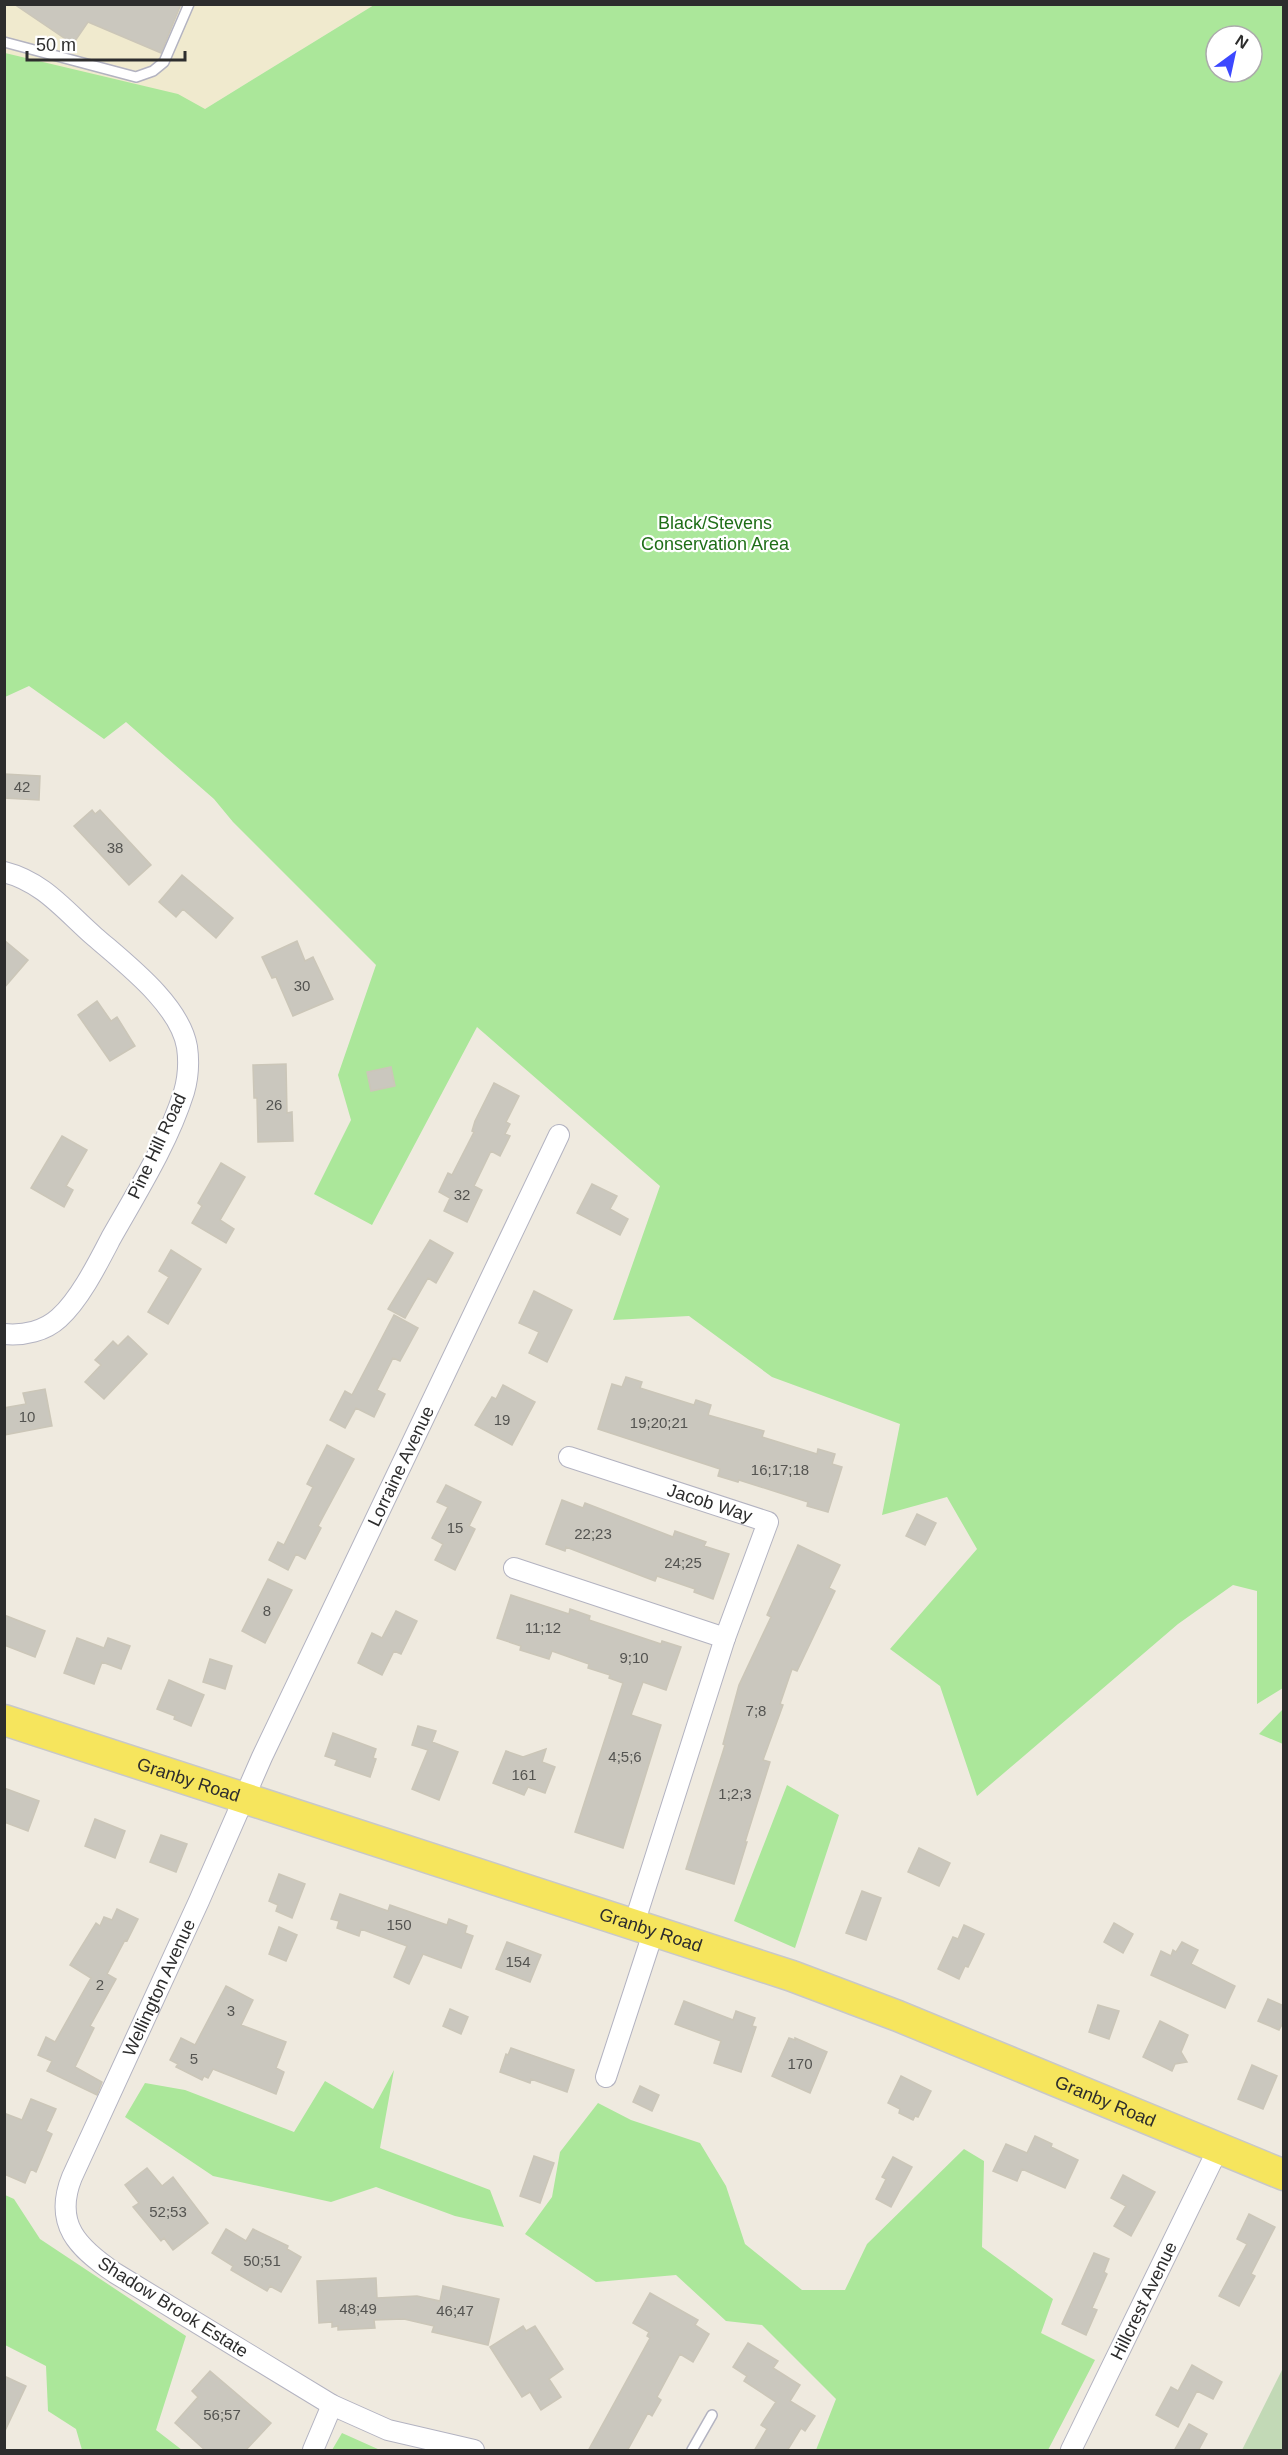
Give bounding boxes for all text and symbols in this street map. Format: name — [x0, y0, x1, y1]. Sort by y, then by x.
scale bar — [27, 24, 184, 62]
north arrow — [1204, 24, 1264, 84]
text: N — [1232, 32, 1251, 52]
text: 50 m — [36, 35, 76, 55]
park label: Black/Stevens Conservation Area — [641, 513, 790, 554]
house number: 42 — [14, 778, 30, 795]
house number: 38 — [107, 839, 123, 856]
house number: 30 — [294, 977, 310, 994]
street label: Pine Hill Road — [124, 1090, 190, 1202]
house number: 26 — [266, 1096, 282, 1113]
house number: 32 — [454, 1186, 470, 1203]
street label: Lorraine Avenue — [364, 1403, 438, 1529]
house number: 10 — [19, 1408, 35, 1425]
house number: 19 — [494, 1411, 510, 1428]
house number: 19;20;21 — [630, 1414, 688, 1431]
house number: 16;17;18 — [751, 1461, 809, 1478]
street label: Jacob Way — [665, 1480, 755, 1526]
house number: 15 — [447, 1519, 463, 1536]
house number: 22;23 — [574, 1525, 612, 1542]
house number: 24;25 — [664, 1554, 702, 1571]
house number: 8 — [263, 1602, 271, 1619]
house number: 11;12 — [525, 1619, 561, 1636]
house number: 9;10 — [619, 1649, 649, 1666]
house number: 7;8 — [746, 1702, 766, 1719]
house number: 4;5;6 — [608, 1748, 642, 1765]
street label: Granby Road — [134, 1754, 243, 1806]
house number: 161 — [511, 1766, 537, 1783]
house number: 1;2;3 — [718, 1785, 752, 1802]
street label: Granby Road — [597, 1904, 705, 1956]
street label: Wellington Avenue — [119, 1916, 199, 2059]
house number: 150 — [386, 1916, 412, 1933]
house number: 154 — [505, 1953, 531, 1970]
house number: 2 — [96, 1976, 104, 1993]
house number: 3 — [227, 2002, 235, 2019]
house number: 5 — [190, 2050, 198, 2067]
house number: 170 — [787, 2055, 813, 2072]
street label: Granby Road — [1052, 2072, 1159, 2131]
house number: 52;53 — [149, 2203, 187, 2220]
street label: Hillcrest Avenue — [1107, 2239, 1181, 2363]
house number: 50;51 — [243, 2252, 281, 2269]
street label: Shadow Brook Estate — [94, 2253, 252, 2361]
house number: 48;49 — [339, 2300, 377, 2317]
house number: 46;47 — [436, 2302, 474, 2319]
house number: 56;57 — [203, 2406, 241, 2423]

